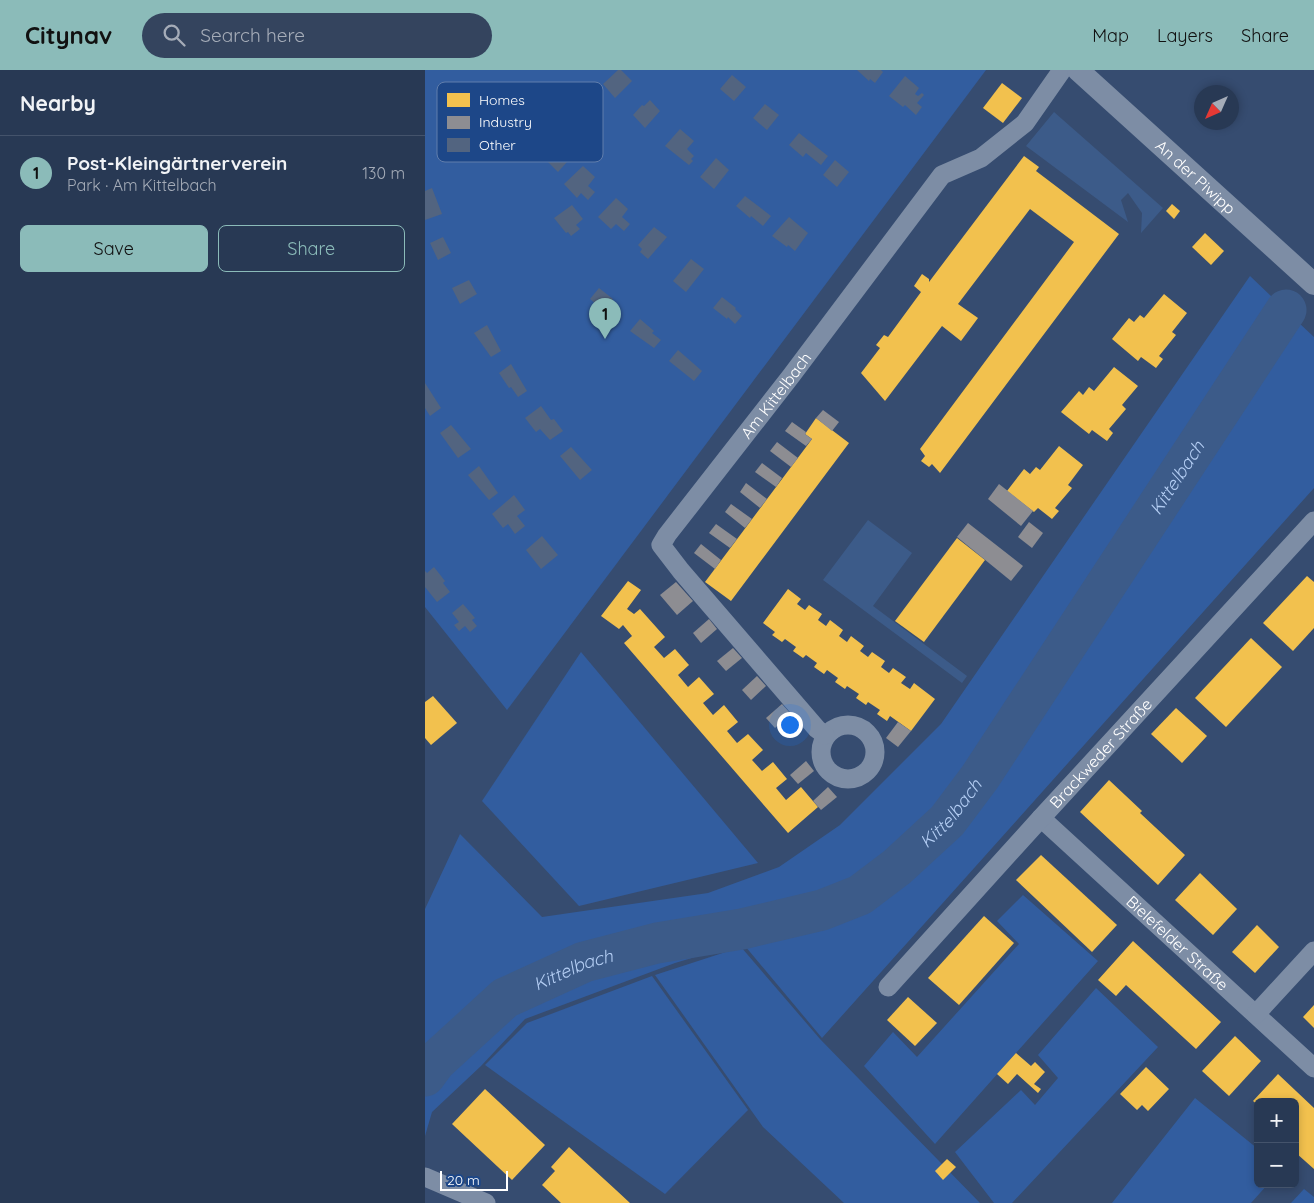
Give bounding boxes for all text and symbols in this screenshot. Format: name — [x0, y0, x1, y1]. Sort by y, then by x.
search box — [142, 13, 492, 58]
text: Citynav — [25, 20, 112, 50]
icon: search — [160, 21, 188, 49]
text: Search here — [200, 23, 305, 47]
text: Map — [1092, 24, 1129, 47]
text: Layers — [1157, 24, 1213, 47]
text: Share — [1241, 24, 1289, 47]
legend — [437, 82, 603, 162]
north arrow — [1194, 85, 1239, 130]
text: Nearby — [20, 90, 96, 116]
text: Homes — [479, 91, 525, 109]
text: Industry — [479, 113, 532, 131]
street label: An der Piwipp — [1152, 135, 1240, 218]
text: Other — [479, 136, 516, 154]
text: Post-Kleingärtnerverein — [67, 151, 287, 175]
text: 1 — [33, 163, 39, 183]
text: 130 m — [362, 163, 405, 183]
text: Park · Am Kittelbach — [67, 175, 217, 195]
button: Save — [20, 225, 208, 272]
button: Share — [218, 225, 405, 272]
pin: 1 — [589, 298, 621, 339]
street label: Am Kittelbach — [736, 348, 815, 442]
water label: Kittelbach — [1144, 435, 1209, 519]
street label: Brackweder Straße — [1045, 694, 1156, 812]
your location — [777, 712, 803, 738]
water label: Kittelbach — [914, 773, 987, 852]
street label: Bielefelder Straße — [1122, 891, 1233, 995]
water label: Kittelbach — [529, 943, 616, 995]
map controls — [1254, 1098, 1299, 1188]
button: + — [1254, 1098, 1299, 1143]
button: − — [1254, 1143, 1299, 1188]
scale bar — [440, 1168, 507, 1191]
text: 20 m — [447, 1171, 480, 1189]

